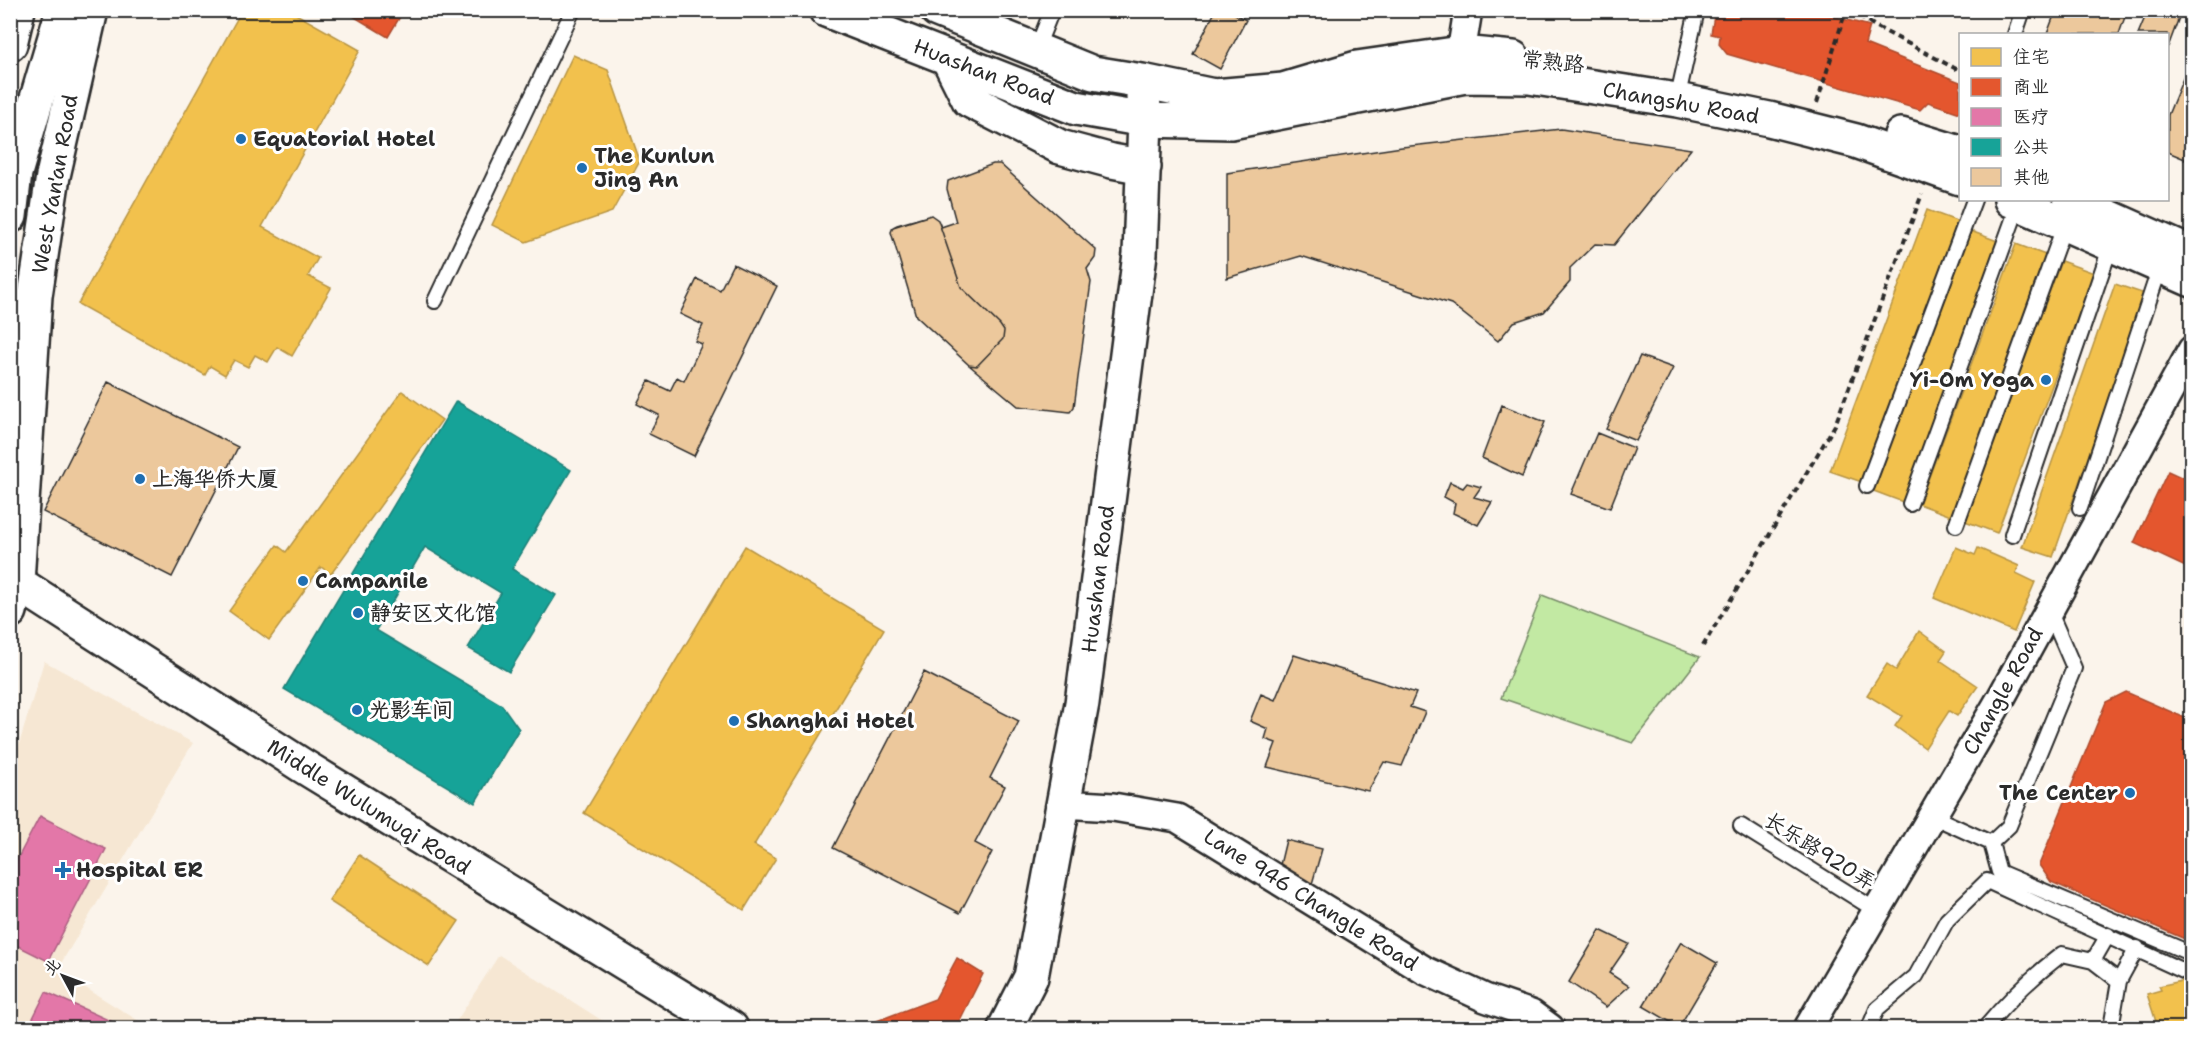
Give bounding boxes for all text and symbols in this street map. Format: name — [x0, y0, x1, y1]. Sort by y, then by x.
street label: Huashan Road — [909, 32, 1059, 112]
legend — [1959, 33, 2169, 201]
street label: 常熟路 — [1520, 45, 1586, 79]
text: 住宅 — [2013, 45, 2049, 69]
street label: Changshu Road — [1600, 75, 1762, 131]
text: 商业 — [2013, 75, 2049, 99]
street label: West Yan'an Road — [25, 92, 85, 276]
text: 医疗 — [2013, 105, 2049, 129]
place label: Equatorial Hotel — [253, 125, 435, 153]
marker: Equatorial Hotel — [234, 132, 248, 146]
text: 公共 — [2013, 135, 2049, 159]
place label: The Kunlun Jing An — [594, 142, 714, 194]
marker: The Kunlun Jing An — [575, 161, 589, 175]
text: 其他 — [2013, 165, 2049, 189]
place label: Yi-Om Yoga — [1910, 366, 2035, 394]
marker: Yi-Om Yoga — [2039, 373, 2053, 387]
place label: 上海华侨大厦 — [152, 465, 278, 493]
marker: 上海华侨大厦 — [133, 472, 147, 486]
street label: Huashan Road — [1075, 503, 1121, 655]
place label: Campanile — [315, 567, 428, 595]
marker: Campanile — [296, 574, 310, 588]
place label: 静安区文化馆 — [370, 599, 496, 627]
marker: 静安区文化馆 — [351, 606, 365, 620]
street label: Changle Road — [1956, 622, 2050, 760]
place label: 光影车间 — [369, 696, 453, 724]
marker: 光影车间 — [350, 703, 364, 717]
place label: Shanghai Hotel — [746, 707, 914, 735]
marker: Shanghai Hotel — [727, 714, 741, 728]
street label: Middle Wulumuqi Road — [262, 733, 476, 881]
place label: The Center — [1999, 779, 2118, 807]
marker: The Center — [2123, 786, 2137, 800]
street label: 长乐路920弄 — [1759, 806, 1881, 896]
street label: Lane 946 Changle Road — [1198, 822, 1424, 978]
place label: Hospital ER — [76, 856, 204, 884]
marker: Hospital ER — [54, 861, 72, 879]
north arrow — [33, 946, 93, 1006]
text: 北 — [39, 954, 65, 979]

